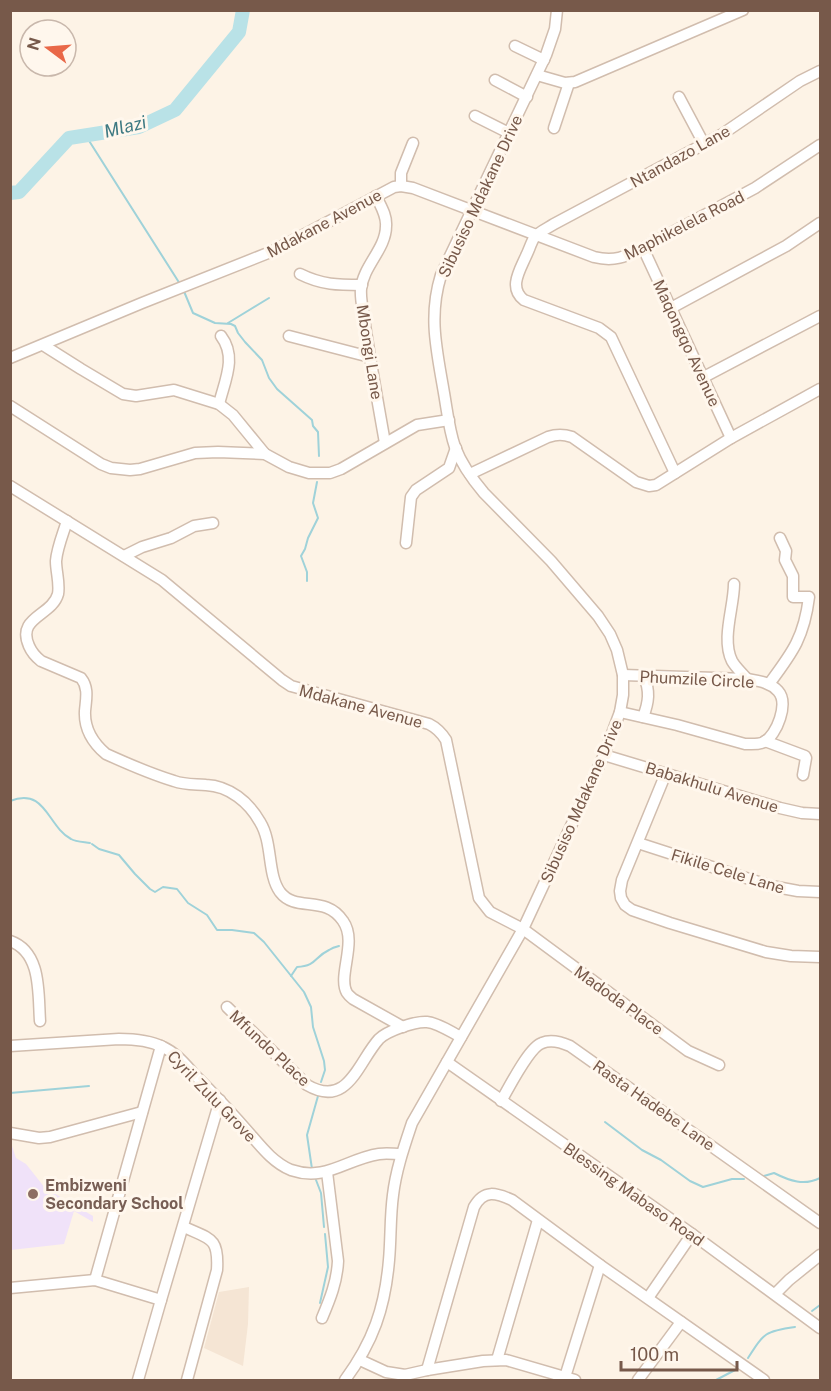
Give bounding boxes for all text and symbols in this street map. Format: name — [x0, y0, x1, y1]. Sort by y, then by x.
north arrow — [18, 18, 78, 78]
text: N — [23, 35, 45, 53]
water label: Mlazi — [102, 111, 149, 142]
street label: Sibusiso Mdakane Drive — [434, 112, 526, 280]
street label: Ntandazo Lane — [627, 121, 733, 192]
street label: Mdakane Avenue — [264, 185, 385, 262]
street label: Maphikelela Road — [621, 187, 748, 264]
street label: Maqongqo Avenue — [649, 277, 724, 410]
street label: Mbongi Lane — [353, 303, 386, 401]
street label: Phumzile Circle — [639, 667, 755, 692]
street label: Mdakane Avenue — [297, 681, 425, 732]
street label: Sibusiso Mdakane Drive — [537, 716, 626, 886]
street label: Babakhulu Avenue — [643, 758, 781, 817]
street label: Fikile Cele Lane — [669, 845, 787, 898]
street label: Madoda Place — [571, 962, 667, 1039]
street label: Mfundo Place — [226, 1006, 314, 1090]
street label: Cyril Zulu Grove — [163, 1047, 260, 1146]
street label: Rasta Hadebe Lane — [589, 1056, 718, 1155]
street label: Blessing Mabaso Road — [560, 1139, 708, 1250]
place label: Embizweni Secondary School — [45, 1176, 184, 1213]
marker: Embizweni Secondary School — [26, 1187, 40, 1201]
scale bar — [621, 1334, 736, 1372]
text: 100 m — [630, 1344, 679, 1365]

